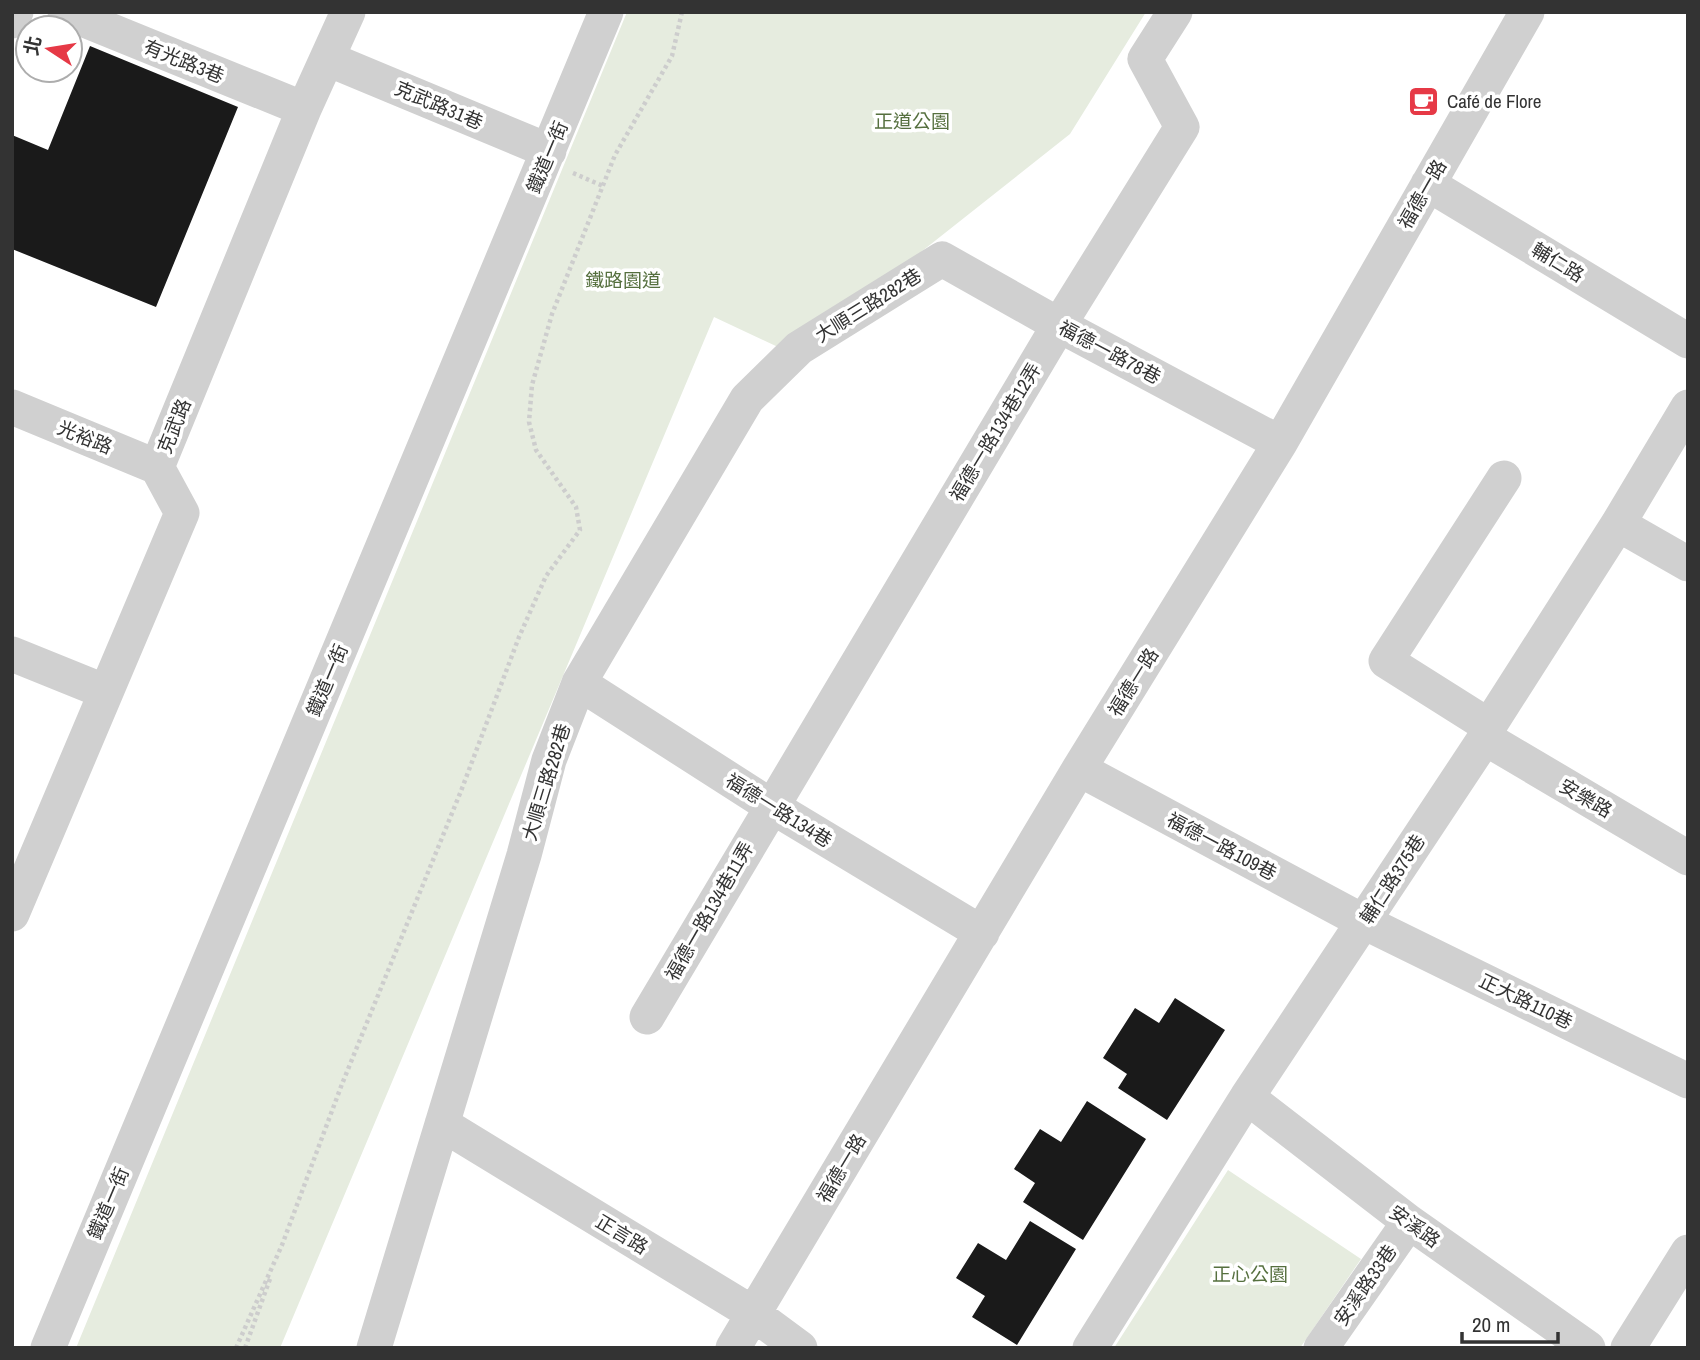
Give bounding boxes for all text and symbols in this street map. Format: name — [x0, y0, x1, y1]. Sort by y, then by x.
north arrow — [14, 14, 84, 84]
text: 北 — [18, 33, 47, 57]
street label: 有光路3巷 — [140, 33, 228, 89]
street label: 克武路31巷 — [391, 75, 487, 135]
cafe icon: Café de Flore — [1407, 84, 1441, 118]
place label: Café de Flore — [1447, 88, 1541, 114]
park label: 正道公園 — [874, 108, 950, 134]
street label: 鐵道一街 — [520, 117, 574, 197]
street label: 福德一路 — [1392, 155, 1452, 233]
street label: 輔仁路 — [1527, 236, 1589, 288]
street label: 大順三路282巷 — [810, 262, 926, 348]
park label: 鐵路園道 — [585, 267, 661, 293]
street label: 福德一路78巷 — [1054, 314, 1166, 390]
street label: 福德一路134巷12弄 — [943, 358, 1047, 506]
street label: 克武路 — [151, 395, 197, 457]
street label: 光裕路 — [54, 414, 116, 460]
street label: 鐵道一街 — [300, 640, 354, 720]
street label: 福德一路 — [1102, 643, 1164, 721]
street label: 大順三路282巷 — [516, 720, 576, 844]
street label: 福德一路134巷 — [721, 767, 837, 853]
street label: 安樂路 — [1555, 772, 1617, 824]
street label: 福德一路109巷 — [1162, 806, 1282, 886]
street label: 輔仁路375巷 — [1353, 829, 1431, 929]
street label: 福德一路134巷11弄 — [659, 837, 759, 985]
street label: 正大路110巷 — [1475, 967, 1577, 1035]
street label: 福德一路 — [810, 1129, 872, 1207]
street label: 鐵道一街 — [81, 1163, 135, 1243]
street label: 安溪路 — [1384, 1199, 1446, 1253]
street label: 正言路 — [591, 1208, 653, 1260]
street label: 安溪路33巷 — [1328, 1239, 1402, 1331]
park label: 正心公園 — [1212, 1261, 1288, 1287]
scale bar — [1462, 1300, 1558, 1344]
text: 20 m — [1472, 1310, 1510, 1339]

